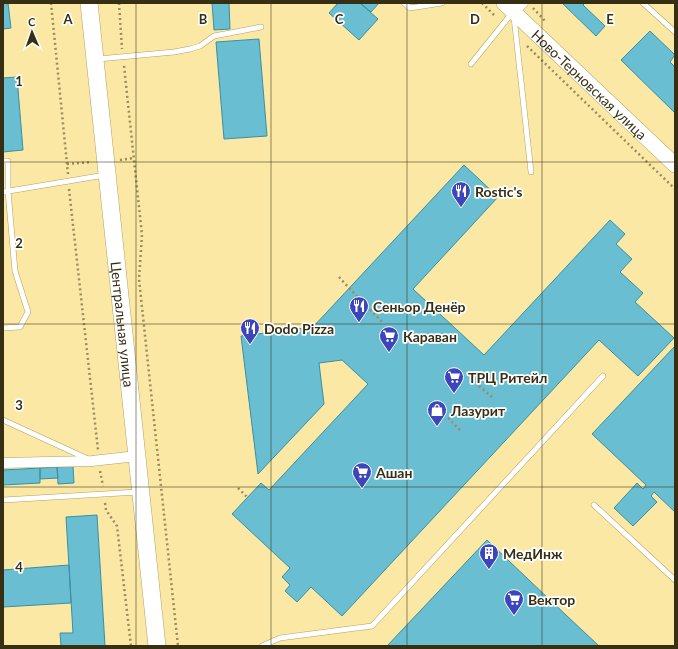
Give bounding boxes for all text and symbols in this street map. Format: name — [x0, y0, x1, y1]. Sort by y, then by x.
text: A — [62, 11, 73, 27]
text: B — [199, 11, 208, 27]
text: C — [335, 11, 344, 27]
text: D — [470, 11, 480, 27]
text: E — [606, 11, 614, 27]
north arrow — [12, 12, 52, 52]
text: С — [28, 15, 36, 28]
street label: Ново-Терновская улица — [529, 26, 651, 143]
text: 1 — [15, 73, 23, 89]
restaurant icon: Rostic's — [450, 180, 472, 208]
place label: Rostic's — [475, 183, 522, 200]
text: 2 — [15, 235, 23, 251]
street label: Центральная улица — [108, 261, 138, 388]
restaurant icon: Сеньор Денёр — [348, 295, 370, 323]
place label: Сеньор Денёр — [373, 298, 466, 315]
restaurant icon: Dodo Pizza — [239, 317, 261, 345]
place label: Dodo Pizza — [264, 320, 334, 337]
supermarket icon: Караван — [378, 325, 400, 353]
place label: Караван — [403, 328, 457, 345]
supermarket icon: ТРЦ Ритейл — [443, 366, 465, 394]
place label: ТРЦ Ритейл — [468, 369, 547, 386]
text: 3 — [15, 397, 23, 413]
shop icon: Лазурит — [426, 399, 448, 427]
place label: Лазурит — [450, 402, 506, 419]
supermarket icon: Ашан — [351, 461, 373, 489]
place label: Ашан — [375, 464, 412, 481]
building icon: МедИнж — [478, 542, 500, 570]
place label: МедИнж — [503, 545, 563, 562]
text: 4 — [15, 559, 23, 575]
supermarket icon: Вектор — [503, 588, 525, 616]
place label: Вектор — [528, 591, 575, 608]

